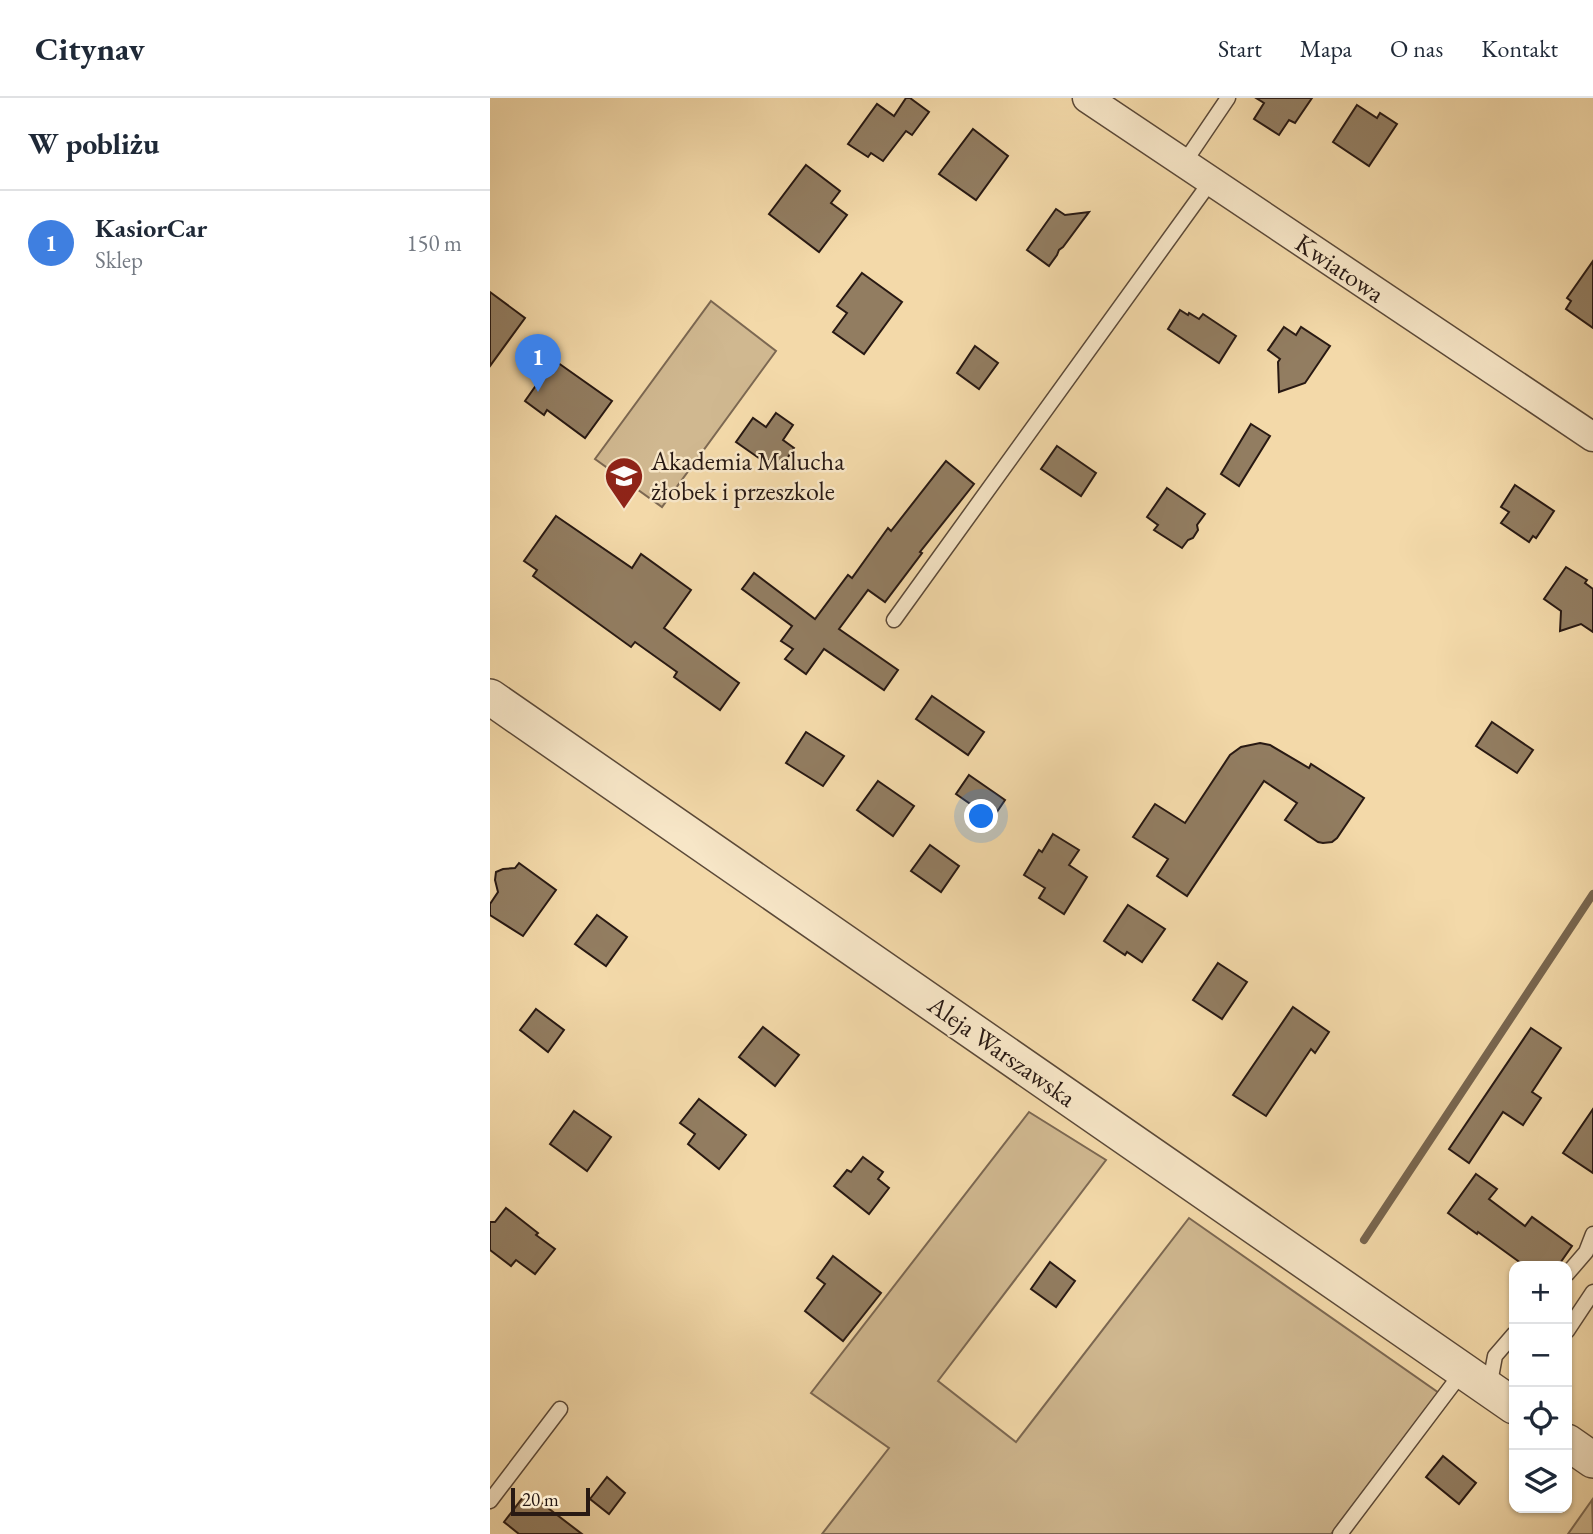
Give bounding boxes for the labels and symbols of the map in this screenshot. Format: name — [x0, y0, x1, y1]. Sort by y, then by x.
street label: Kwiatowa — [1289, 226, 1392, 311]
pin: 1 — [515, 334, 561, 392]
place label: Akademia Malucha żłobek i przeszkole — [650, 444, 845, 508]
school or university icon: Akademia Malucha żłobek i przeszkole — [603, 455, 645, 510]
your location — [964, 799, 998, 833]
street label: Aleja Warszawska — [921, 987, 1083, 1115]
scale bar — [511, 1485, 590, 1517]

